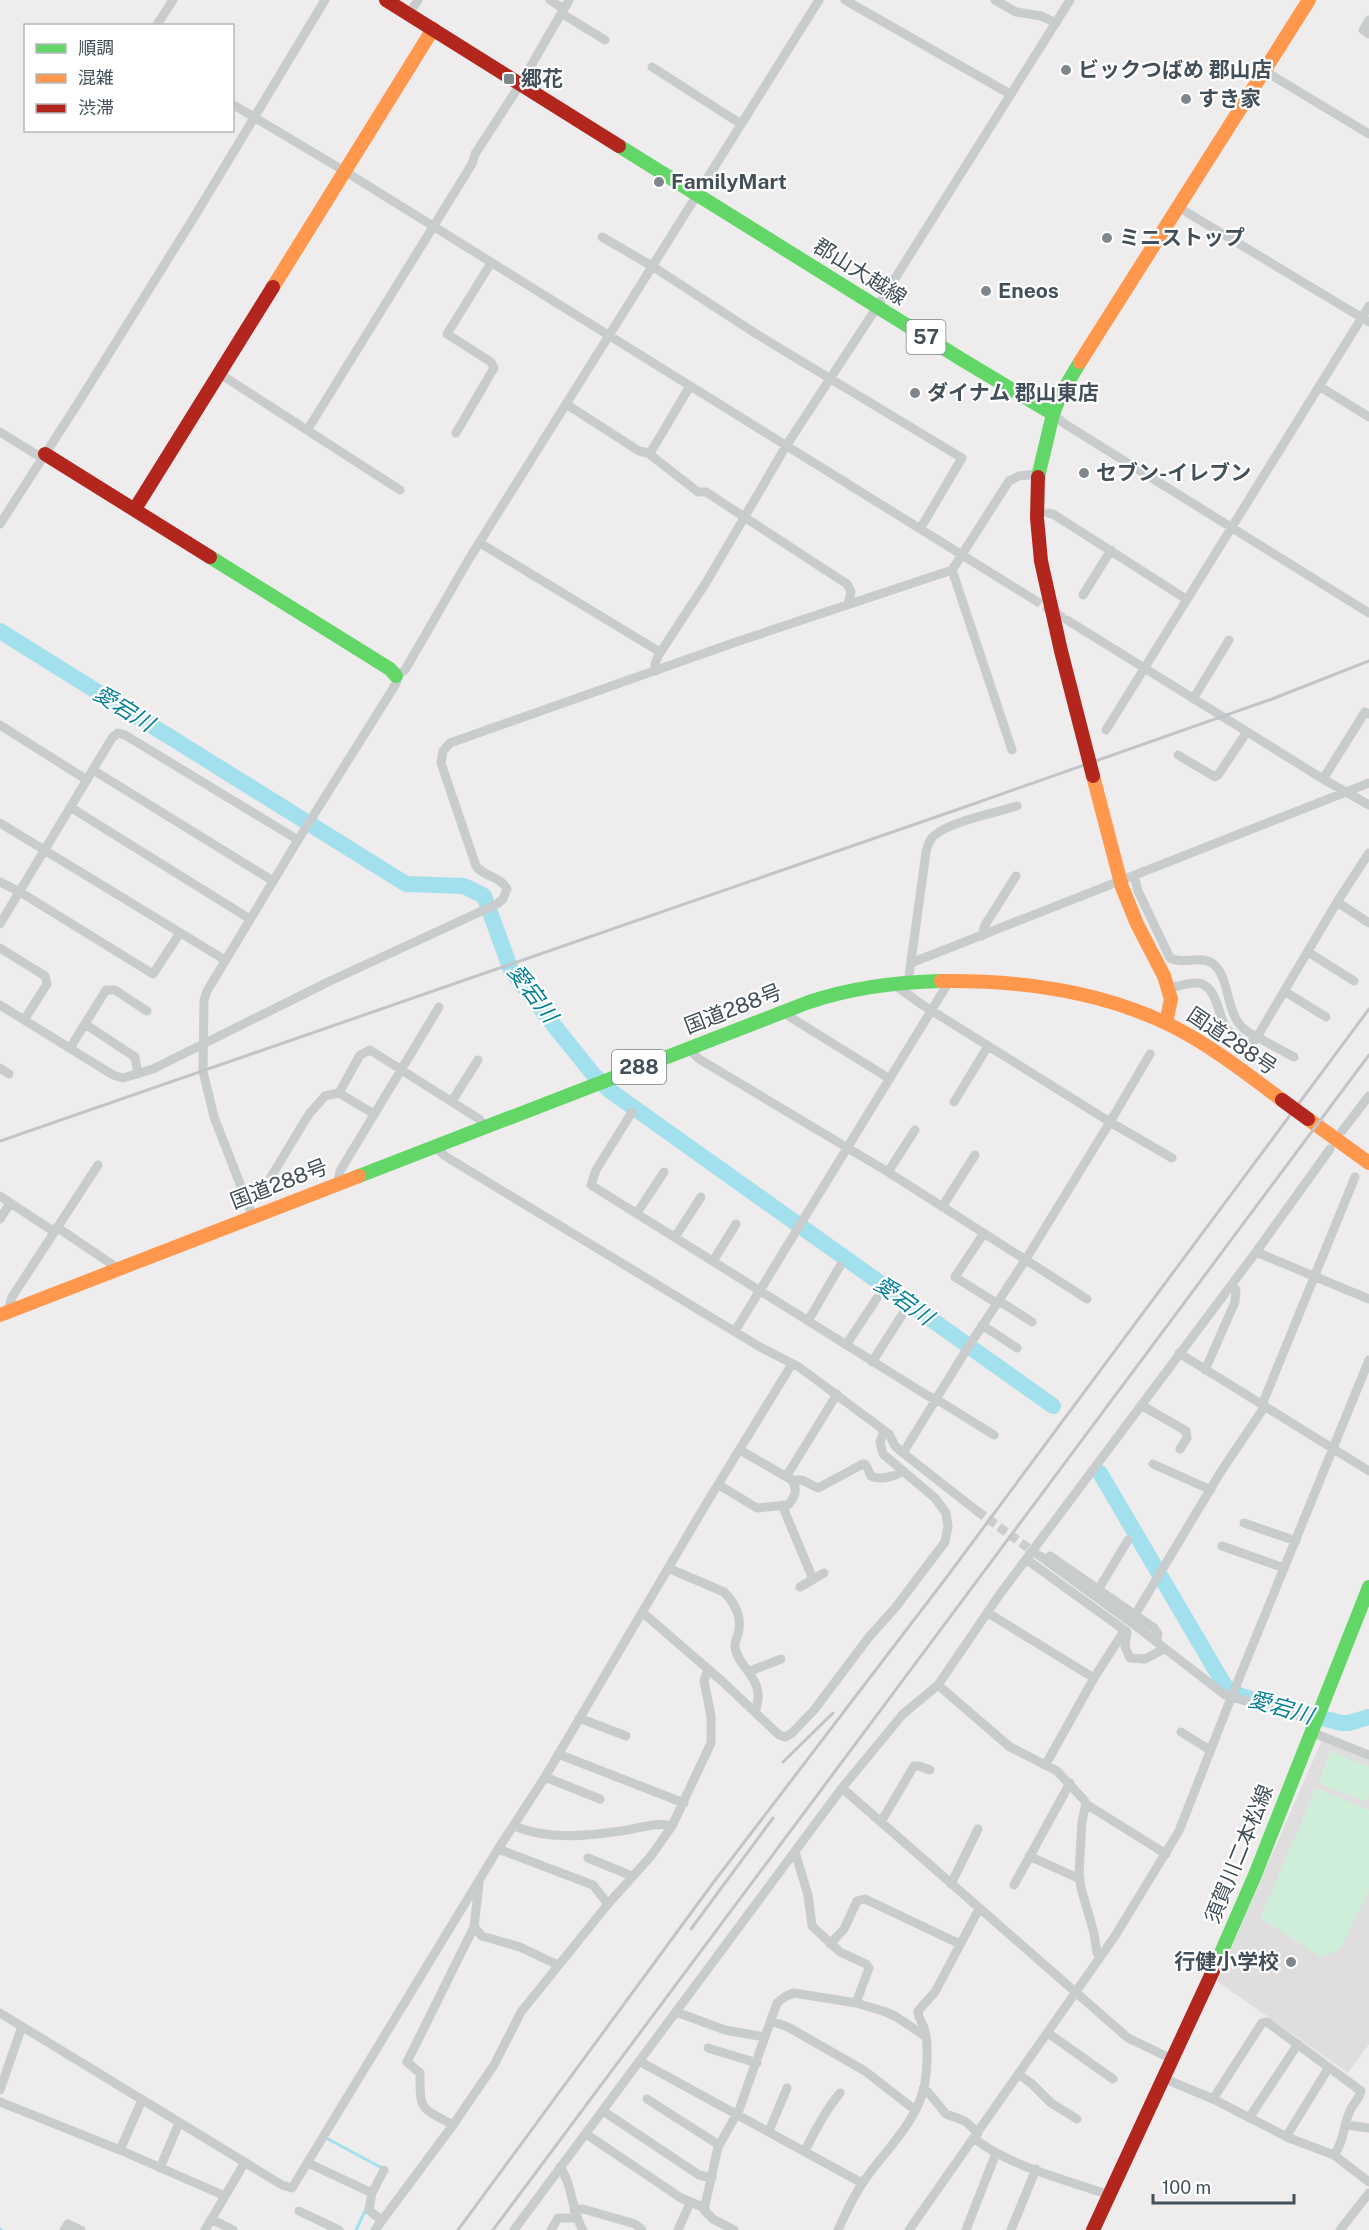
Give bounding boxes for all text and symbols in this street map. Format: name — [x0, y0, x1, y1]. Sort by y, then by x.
legend — [24, 24, 234, 132]
text: 順調 — [78, 37, 114, 58]
place label: ビックつばめ 郡山店 — [1078, 57, 1272, 82]
marker: ビックつばめ 郡山店 — [1059, 63, 1073, 77]
place label: 郷花 — [521, 66, 563, 91]
text: 混雑 — [78, 67, 114, 88]
marker: 郷花 — [502, 72, 516, 86]
place label: すき家 — [1198, 86, 1261, 111]
marker: すき家 — [1179, 92, 1193, 106]
text: 渋滞 — [78, 97, 114, 118]
place label: FamilyMart — [671, 169, 787, 194]
marker: FamilyMart — [652, 175, 666, 189]
place label: ミニストップ — [1119, 225, 1245, 250]
marker: ミニストップ — [1100, 231, 1114, 245]
street label: 郡山大越線 — [809, 233, 911, 310]
place label: Eneos — [998, 278, 1059, 303]
marker: Eneos — [979, 284, 993, 298]
road number: 57 — [906, 320, 946, 354]
place label: ダイナム 郡山東店 — [927, 380, 1099, 405]
marker: ダイナム 郡山東店 — [908, 386, 922, 400]
place label: セブン-イレブン — [1096, 460, 1251, 485]
marker: セブン-イレブン — [1077, 466, 1091, 480]
water label: 愛宕川 — [89, 679, 161, 738]
water label: 愛宕川 — [503, 959, 564, 1029]
street label: 国道288号 — [680, 978, 785, 1039]
street label: 国道288号 — [1183, 1002, 1282, 1080]
road number: 288 — [612, 1050, 666, 1084]
street label: 国道288号 — [226, 1153, 331, 1214]
water label: 愛宕川 — [870, 1270, 940, 1331]
water label: 愛宕川 — [1246, 1685, 1318, 1729]
street label: 須賀川二本松線 — [1199, 1781, 1278, 1927]
place label: 行健小学校 — [1174, 1949, 1279, 1974]
marker: 行健小学校 — [1284, 1955, 1298, 1969]
scale bar — [1153, 2167, 1294, 2205]
text: 100 m — [1162, 2177, 1211, 2198]

